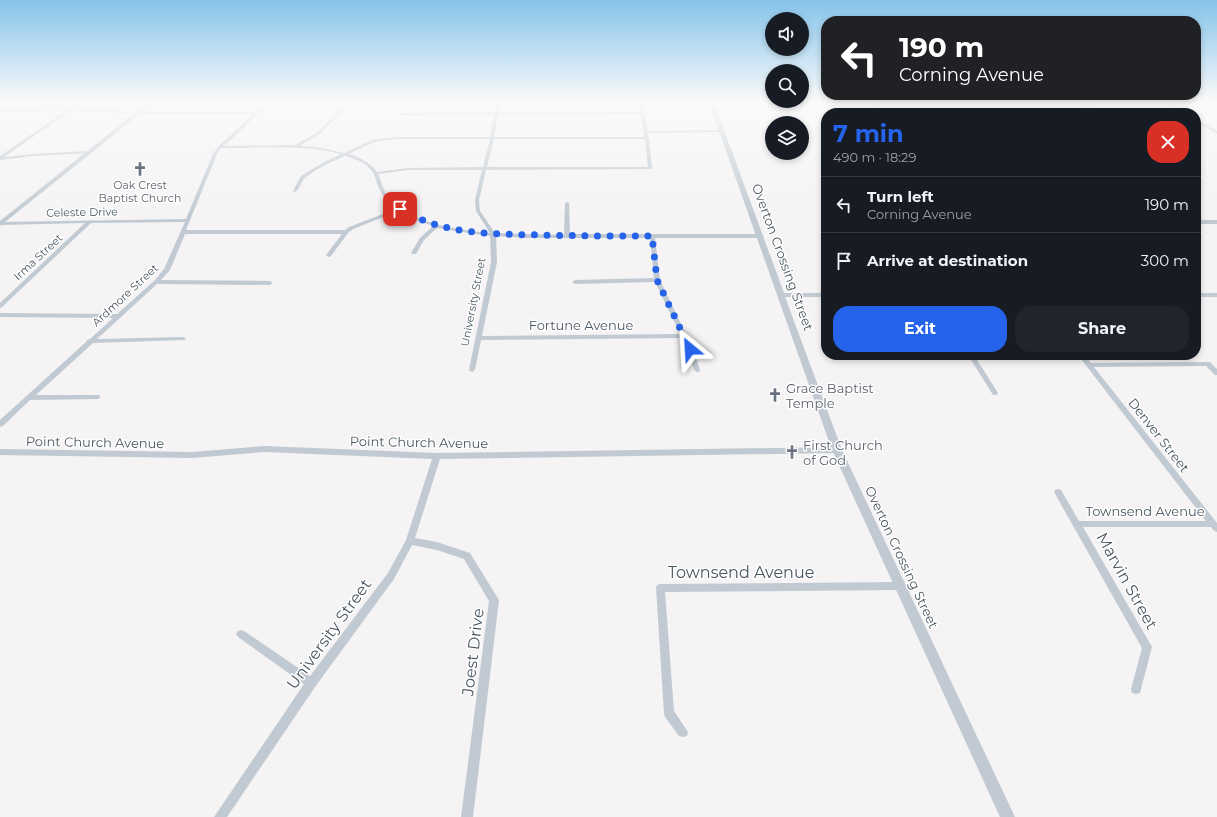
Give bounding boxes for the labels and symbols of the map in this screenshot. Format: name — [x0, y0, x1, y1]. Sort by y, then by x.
church icon: Oak Crest Baptist Church — [132, 161, 148, 177]
place label: Oak Crest Baptist Church — [99, 178, 181, 205]
street label: Overton Crossing Street — [749, 181, 817, 333]
pin — [383, 192, 417, 226]
street label: Celeste Drive — [46, 204, 118, 220]
street label: Irma Street — [11, 230, 66, 283]
street label: University Street — [458, 256, 489, 348]
street label: Ardmore Street — [89, 260, 161, 329]
street label: Fortune Avenue — [529, 317, 633, 333]
position arrow — [669, 328, 711, 370]
place label: Grace Baptist Temple — [786, 380, 874, 411]
church icon: Grace Baptist Temple — [767, 387, 783, 403]
street label: Denver Street — [1125, 395, 1193, 475]
street label: Point Church Avenue — [26, 433, 165, 451]
street label: Point Church Avenue — [350, 433, 489, 451]
place label: First Church of God — [803, 437, 883, 468]
church icon: First Church of God — [784, 444, 800, 460]
street label: Overton Crossing Street — [862, 483, 942, 631]
street label: Townsend Avenue — [1085, 503, 1205, 519]
street label: Marvin Street — [1093, 529, 1162, 633]
street label: Townsend Avenue — [668, 563, 814, 582]
street label: University Street — [283, 575, 376, 693]
street label: Joest Drive — [458, 607, 488, 698]

